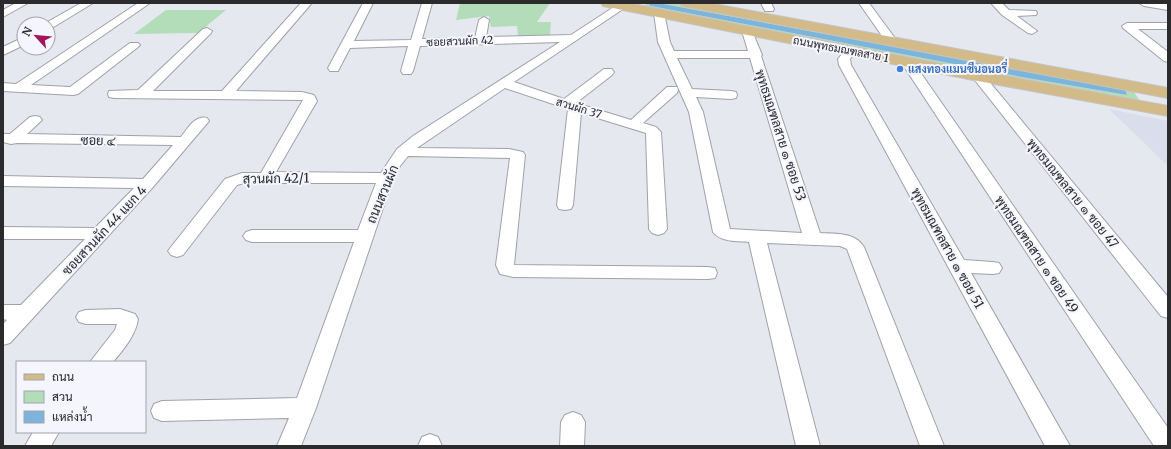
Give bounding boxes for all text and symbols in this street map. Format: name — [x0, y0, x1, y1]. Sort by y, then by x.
north arrow — [16, 16, 56, 56]
text: N — [19, 24, 35, 39]
street label: ซอยสวนผัก 42 — [426, 33, 494, 49]
street label: ถนนพุทธมณฑลสาย 1 — [792, 33, 890, 67]
place label: แสงทองแมนชีนอนอรี่ — [908, 58, 1008, 76]
marker: แสงทองแมนชีนอนอรี่ — [895, 64, 905, 74]
street label: พุทธมณฑลสาย ๑ ซอย 53 — [750, 67, 810, 203]
street label: สวนผัก 37 — [554, 94, 604, 122]
street label: ซอย ๔ — [80, 132, 116, 149]
street label: พุทธมณฑลสาย ๑ ซอย 47 — [1022, 135, 1123, 253]
street label: ถนนสวนผัก — [362, 162, 402, 226]
street label: สุวนผัก 42/1 — [243, 169, 310, 189]
street label: ซอยสวนผัก 44 แยก 4 — [58, 182, 150, 279]
street label: พุทธมณฑลสาย ๑ ซอย 51 — [906, 185, 988, 312]
street label: พุทธมณฑลสาย ๑ ซอย 49 — [990, 192, 1082, 317]
legend — [16, 361, 146, 433]
text: ถนน — [52, 369, 75, 384]
text: สวน — [52, 389, 73, 404]
text: แหล่งน้ำ — [52, 406, 92, 424]

